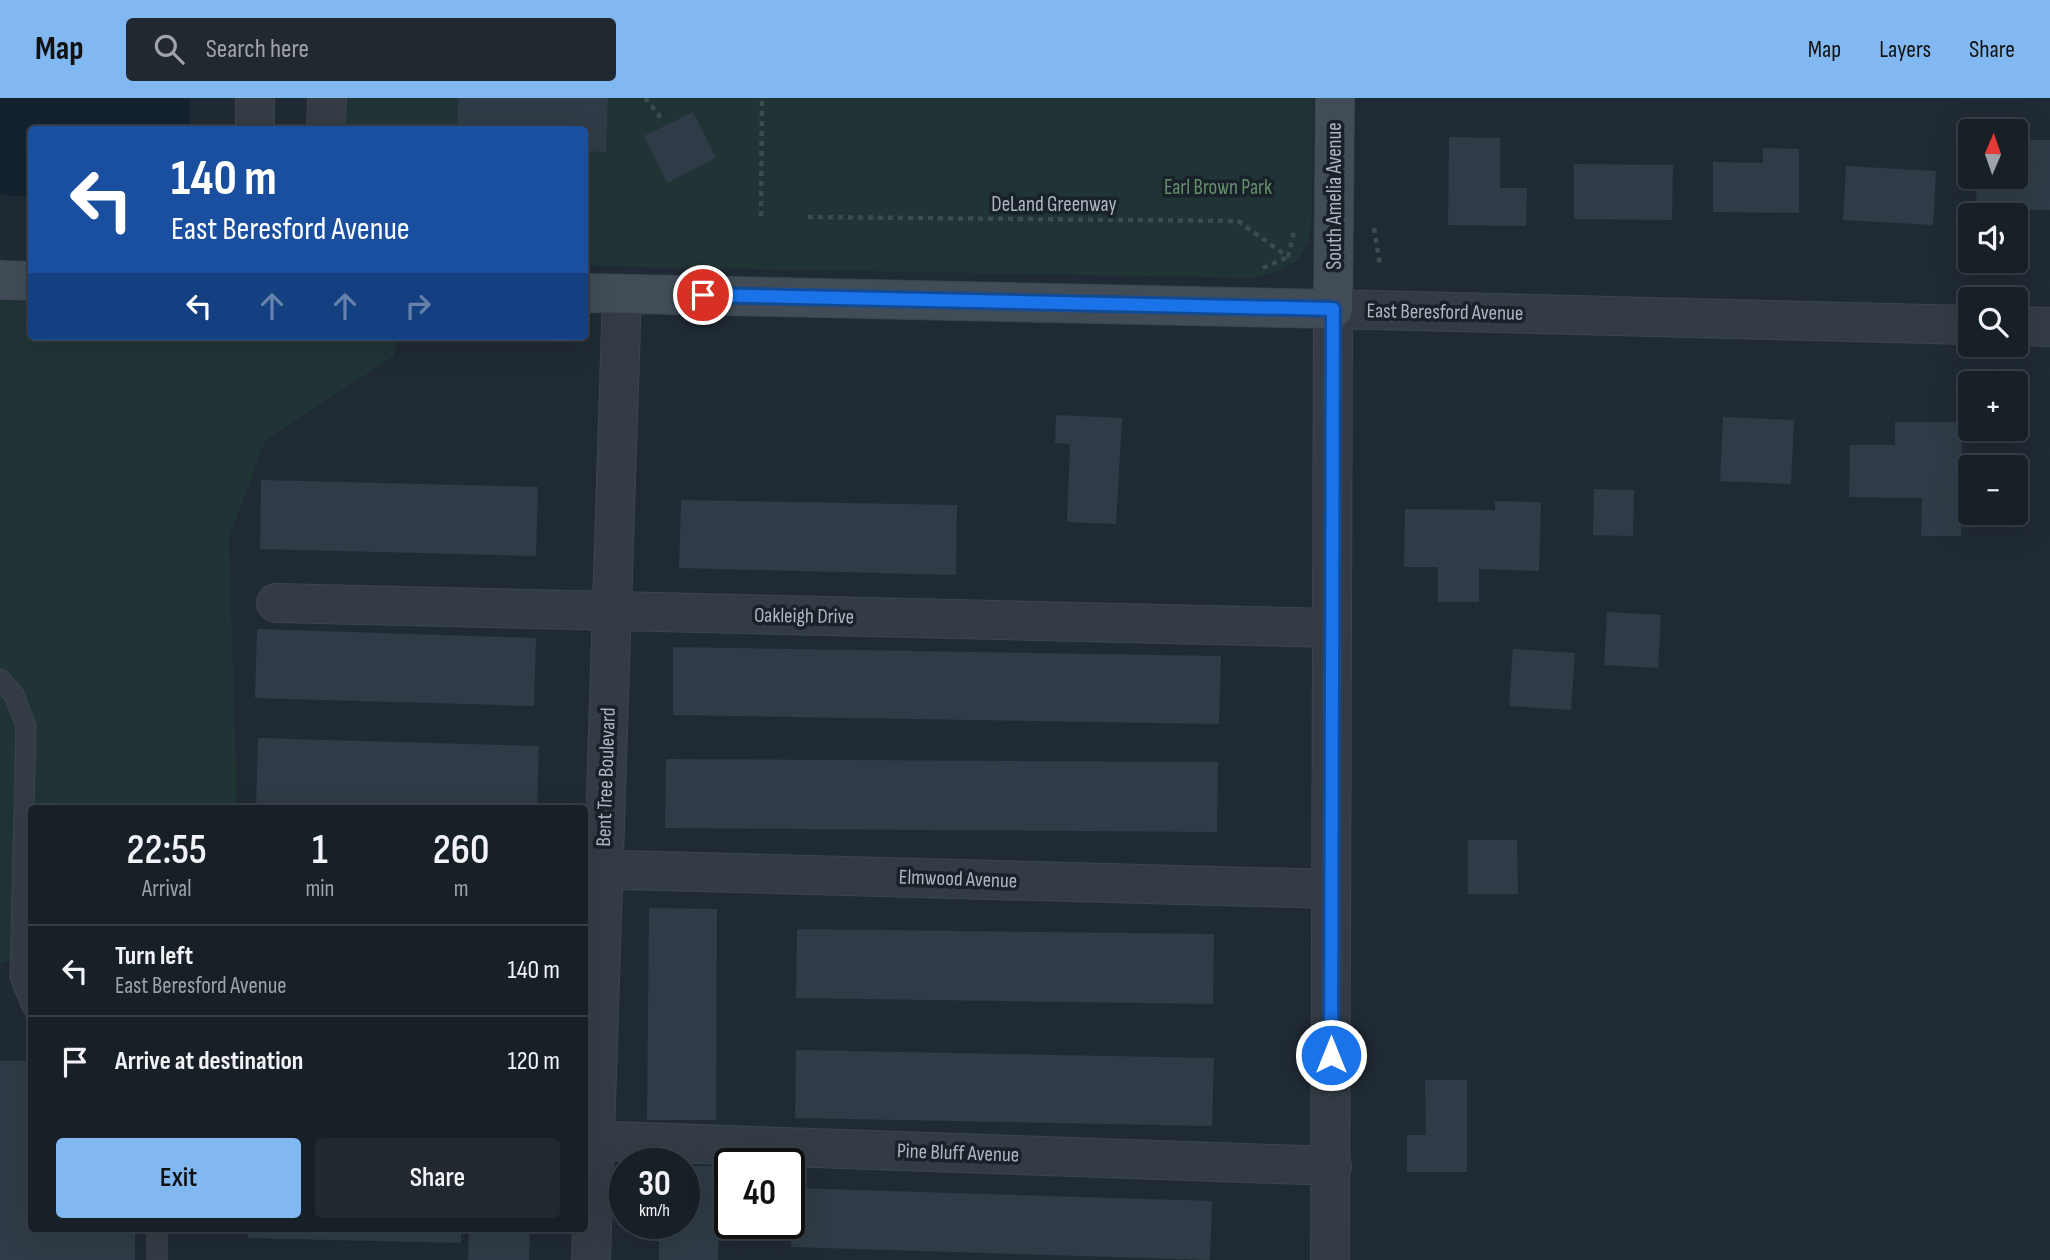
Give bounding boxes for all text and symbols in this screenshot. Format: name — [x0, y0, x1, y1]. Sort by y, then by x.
search box — [126, 18, 616, 81]
text: Map — [35, 29, 84, 69]
icon: search — [150, 30, 188, 68]
text: Search here — [206, 34, 309, 65]
text: Map — [1808, 35, 1841, 64]
text: Layers — [1879, 35, 1931, 64]
text: Share — [1969, 35, 2015, 64]
north arrow — [1958, 119, 2028, 189]
map controls — [1958, 119, 2028, 525]
street label: South Amelia Avenue — [1322, 122, 1347, 270]
text: 140 m — [171, 150, 277, 209]
icon: left — [56, 154, 147, 245]
park label: Earl Brown Park — [1164, 175, 1272, 200]
street label: DeLand Greenway — [991, 192, 1117, 217]
button: sound — [1958, 203, 2028, 273]
text: East Beresford Avenue — [171, 210, 410, 249]
pin — [673, 265, 733, 325]
icon: arrive — [684, 276, 722, 314]
icon: left — [180, 287, 218, 325]
icon: ahead — [253, 287, 291, 325]
icon: ahead — [326, 287, 364, 325]
icon: right — [399, 287, 437, 325]
button: search — [1958, 287, 2028, 357]
street label: East Beresford Avenue — [1366, 298, 1524, 326]
button: + — [1958, 371, 2028, 441]
button: − — [1958, 455, 2028, 525]
street label: Oakleigh Drive — [754, 603, 854, 629]
street label: Bent Tree Boulevard — [591, 707, 621, 847]
text: 22:55 — [127, 825, 207, 876]
text: 1 — [312, 825, 328, 876]
text: 260 — [433, 825, 489, 876]
street label: Elmwood Avenue — [898, 864, 1018, 894]
text: Arrival — [142, 875, 191, 903]
text: min — [305, 875, 334, 903]
text: m — [454, 875, 469, 903]
text: Turn left — [115, 941, 193, 972]
icon: left — [56, 952, 94, 990]
text: 140 m — [508, 955, 560, 986]
text: East Beresford Avenue — [115, 972, 287, 1000]
position arrow — [1294, 1018, 1368, 1092]
icon: arrive — [56, 1043, 94, 1081]
text: Arrive at destination — [115, 1046, 303, 1077]
text: 120 m — [507, 1046, 560, 1077]
button: Exit — [56, 1138, 301, 1218]
button: Share — [315, 1138, 560, 1218]
street label: Pine Bluff Avenue — [896, 1138, 1020, 1168]
speed limit sign: 40 — [714, 1148, 805, 1239]
text: 30 — [638, 1163, 671, 1206]
text: km/h — [639, 1200, 670, 1221]

